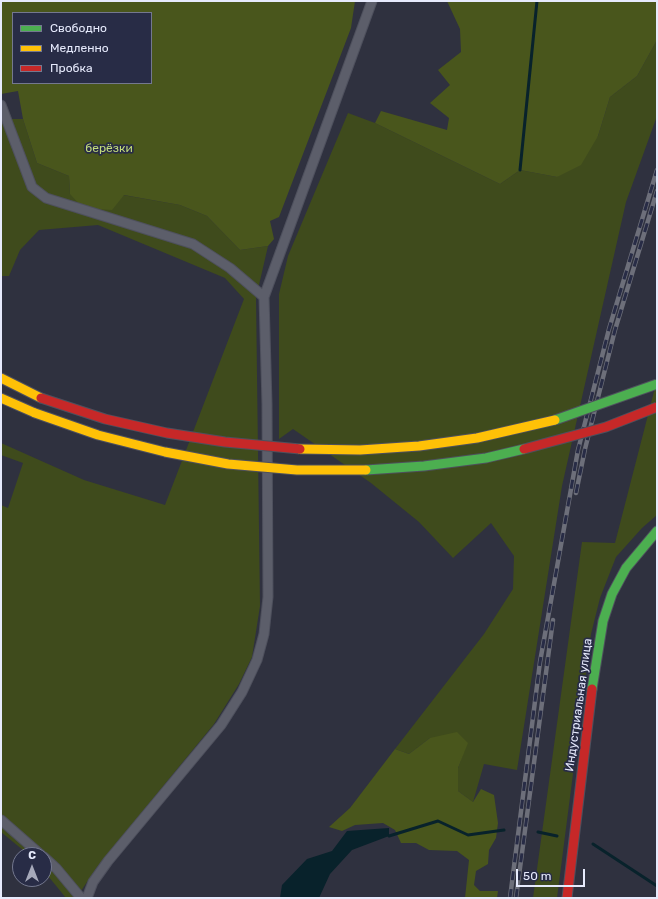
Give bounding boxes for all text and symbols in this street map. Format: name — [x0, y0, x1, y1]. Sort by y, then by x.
legend — [12, 12, 152, 84]
text: Свободно — [50, 21, 107, 35]
text: Медленно — [50, 41, 109, 55]
text: Пробка — [50, 61, 93, 75]
park label: берёзки — [85, 142, 133, 156]
street label: Индустриальная улица — [563, 637, 595, 773]
north arrow — [12, 847, 52, 887]
text: С — [28, 849, 36, 862]
scale bar — [518, 861, 587, 887]
text: 50 m — [523, 869, 551, 883]

